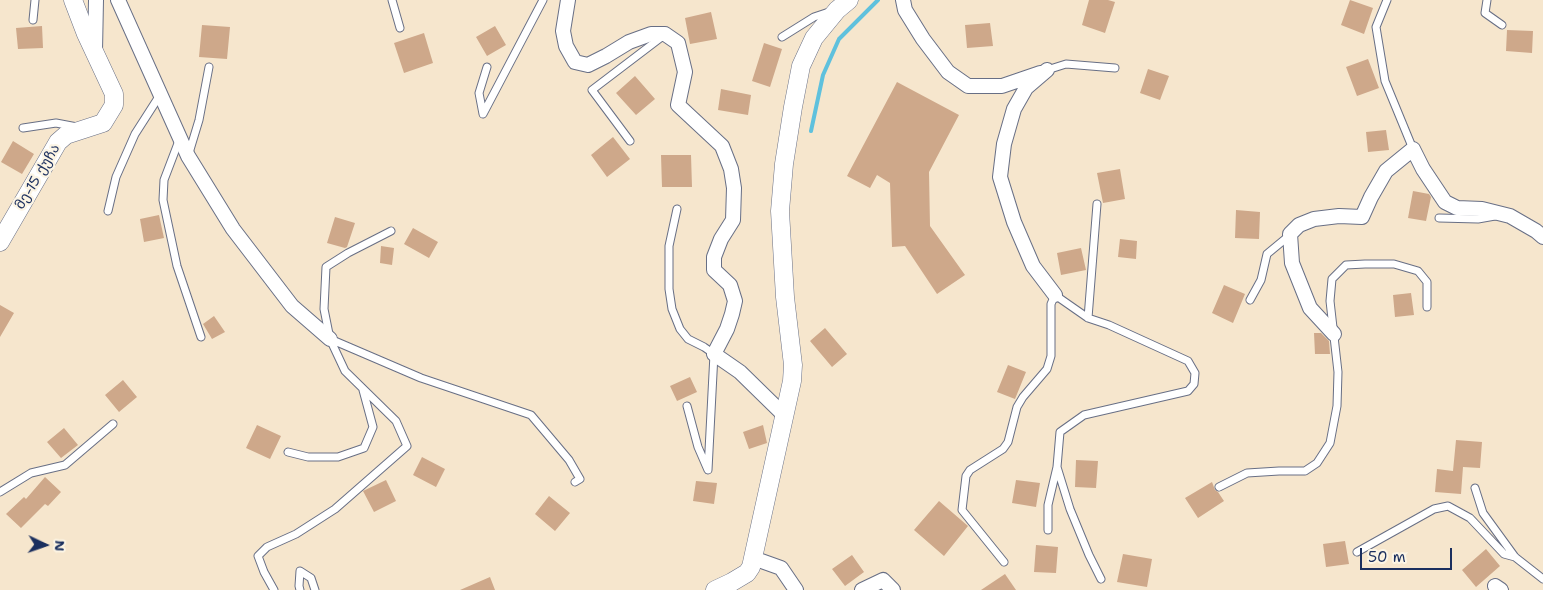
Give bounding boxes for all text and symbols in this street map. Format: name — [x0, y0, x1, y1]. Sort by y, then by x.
street label: მე-15 ქუჩა — [12, 141, 64, 213]
north arrow — [20, 520, 70, 570]
scale bar — [1363, 538, 1456, 570]
text: N — [51, 540, 69, 552]
text: 50 m — [1368, 547, 1406, 567]

